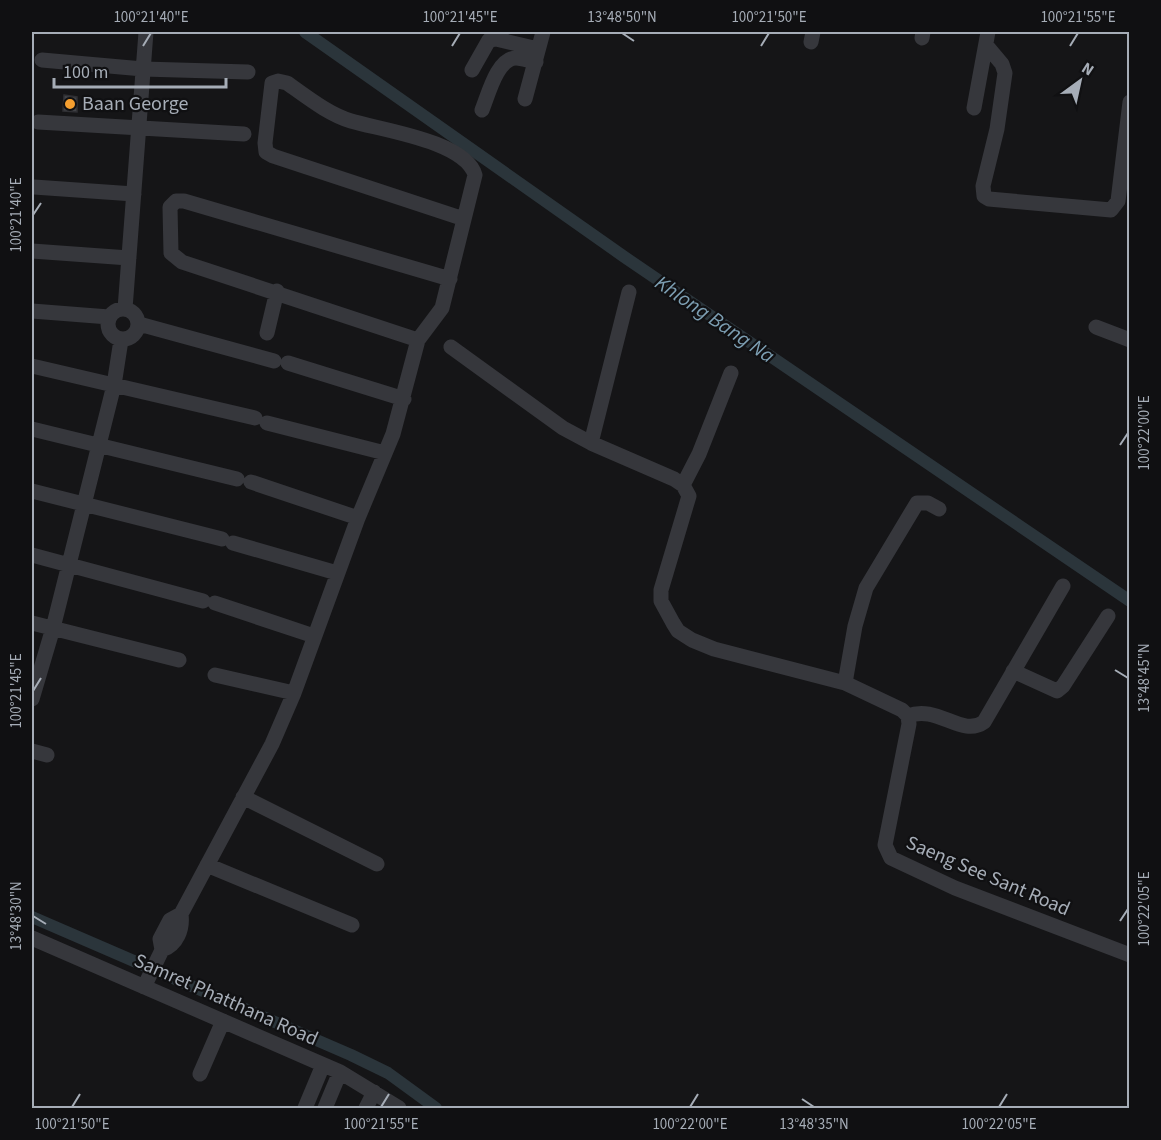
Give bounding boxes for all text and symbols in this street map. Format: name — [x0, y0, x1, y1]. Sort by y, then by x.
text: 100°21'40"E — [113, 7, 189, 28]
text: 100°21'45"E — [422, 7, 498, 28]
text: 13°48'50"N — [587, 7, 657, 28]
text: 100°21'50"E — [731, 7, 807, 28]
text: 100°21'55"E — [1040, 7, 1116, 28]
scale bar — [54, 51, 226, 89]
north arrow — [1050, 51, 1110, 111]
text: N — [1077, 57, 1098, 81]
text: 100 m — [63, 60, 108, 85]
place label: Baan George — [82, 90, 189, 118]
marker: Baan George — [63, 97, 77, 111]
text: 100°21'40"E — [6, 177, 27, 253]
water label: Khlong Bang Na — [649, 268, 781, 370]
text: 100°22'00"E — [1134, 395, 1155, 471]
text: 13°48'45"N — [1134, 643, 1155, 713]
text: 100°21'45"E — [6, 653, 27, 729]
street label: Saeng See Sant Road — [902, 829, 1074, 923]
text: 100°22'05"E — [1134, 871, 1155, 947]
text: 13°48'30"N — [6, 881, 27, 951]
street label: Samret Phatthana Road — [130, 947, 322, 1053]
text: 100°21'50"E — [34, 1114, 110, 1135]
text: 100°21'55"E — [343, 1114, 419, 1135]
text: 100°22'00"E — [652, 1114, 728, 1135]
text: 13°48'35"N — [779, 1114, 849, 1135]
text: 100°22'05"E — [961, 1114, 1037, 1135]

